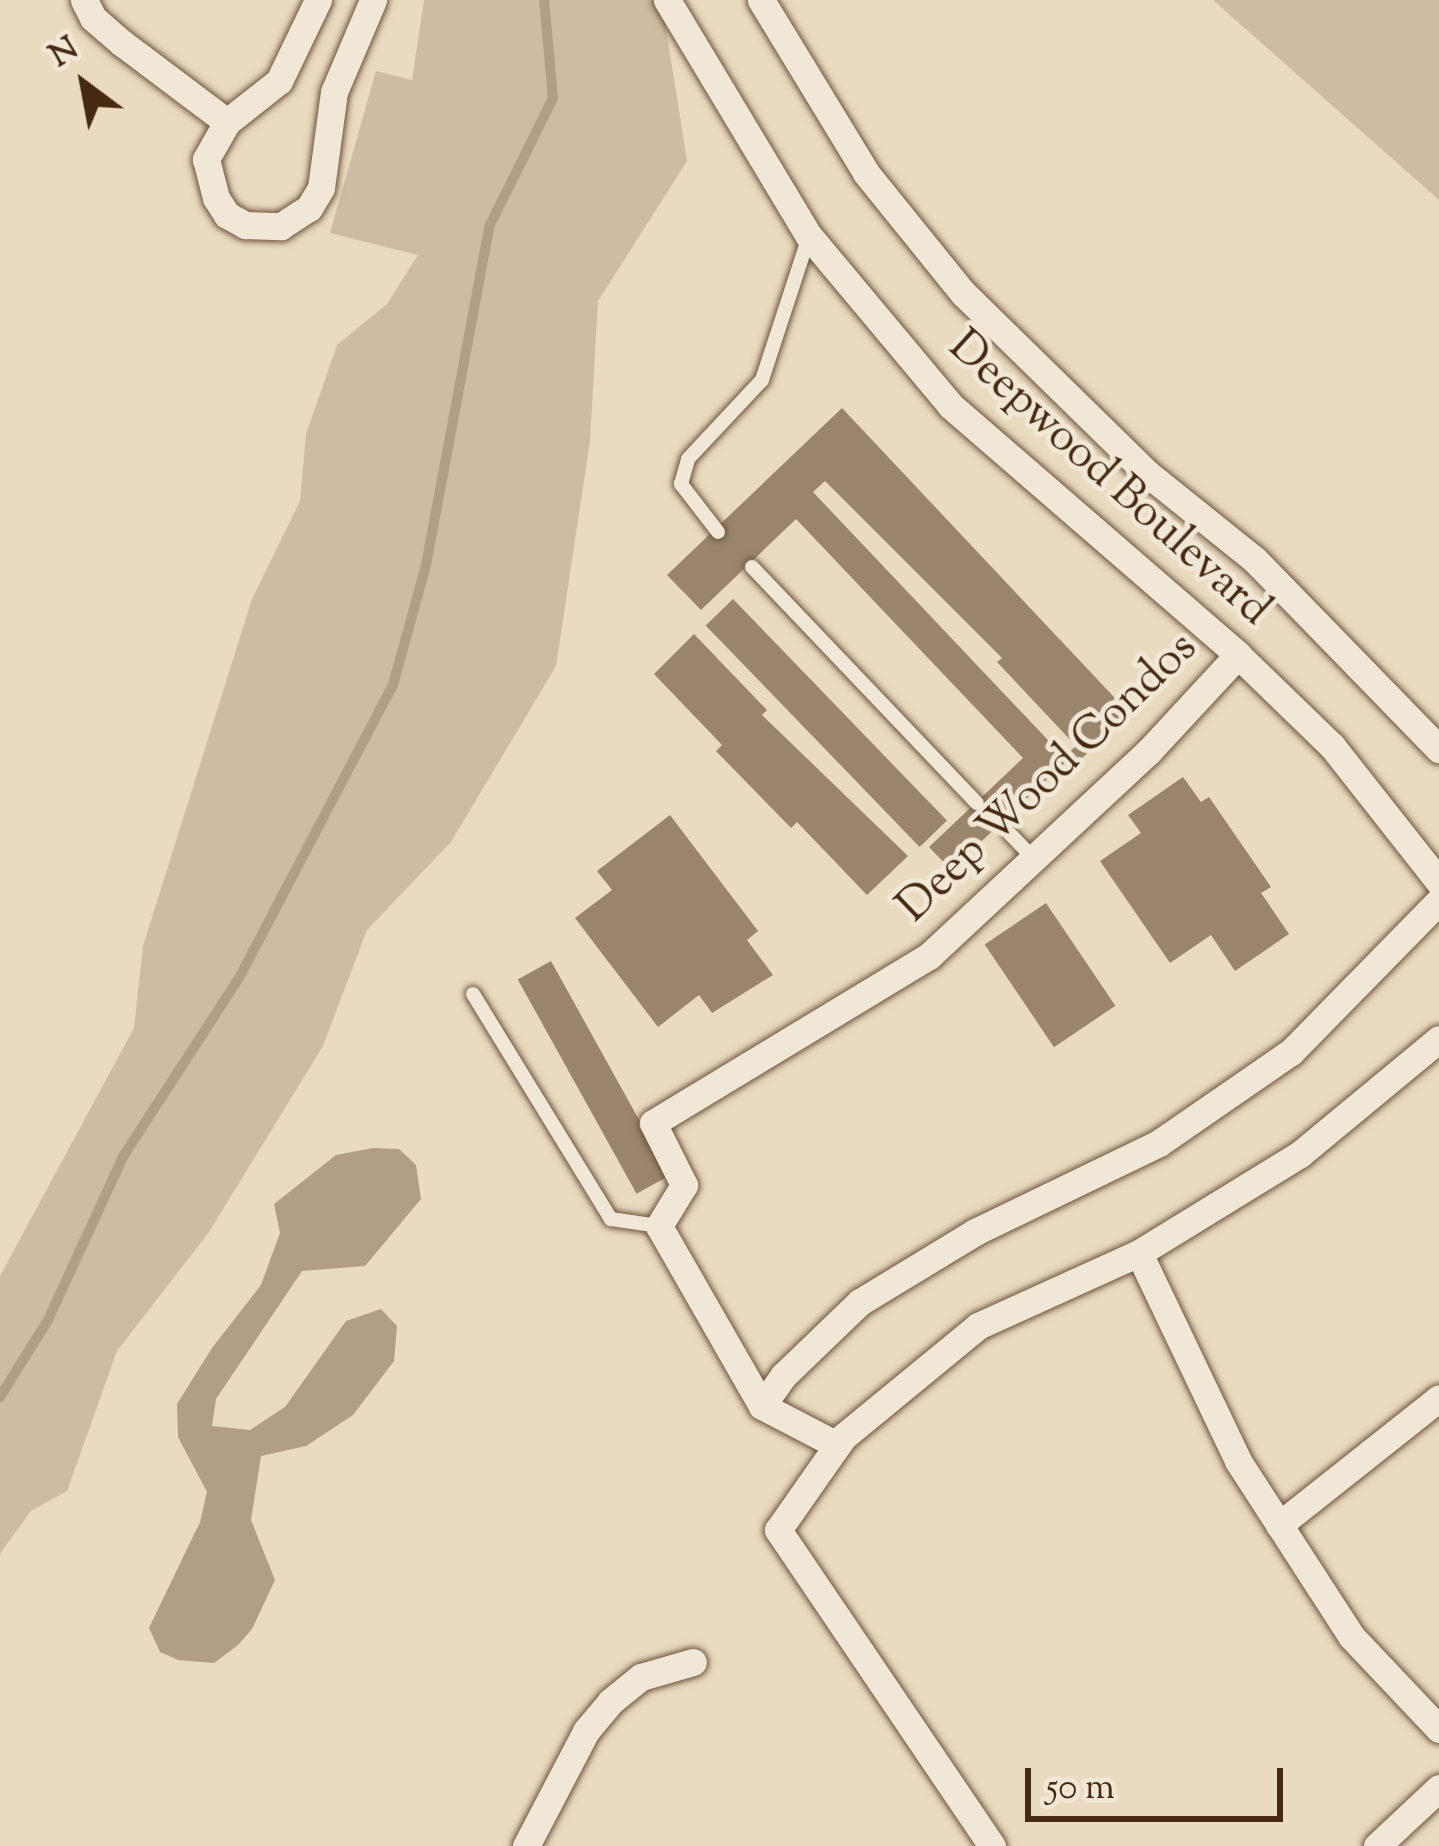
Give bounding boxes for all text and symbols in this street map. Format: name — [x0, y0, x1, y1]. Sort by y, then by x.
north arrow — [24, 24, 144, 144]
text: N — [41, 26, 89, 81]
street label: Deepwood Boulevard — [936, 321, 1280, 639]
street label: Deep Wood Condos — [888, 623, 1210, 935]
scale bar — [1031, 1744, 1289, 1818]
text: 50 m — [1046, 1763, 1115, 1815]

